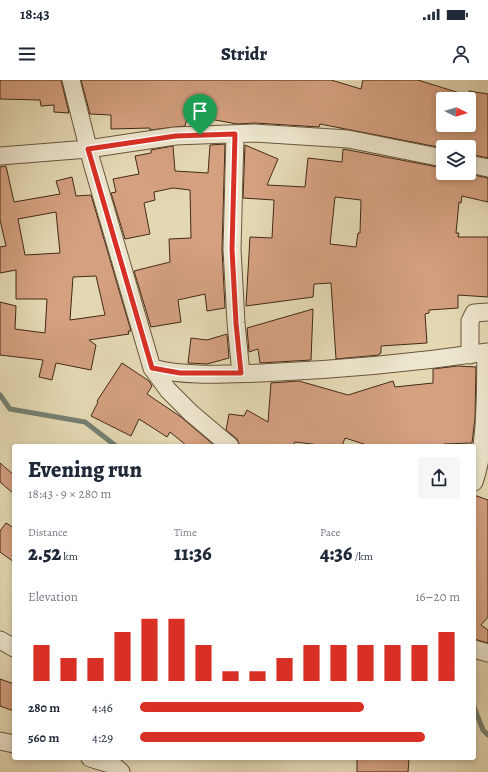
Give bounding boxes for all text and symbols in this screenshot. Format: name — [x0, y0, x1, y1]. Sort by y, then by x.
text: 18:43 — [20, 4, 50, 24]
text: Stridr — [221, 42, 267, 66]
icon: menu — [16, 43, 38, 65]
icon: person — [450, 43, 472, 65]
north arrow — [436, 92, 476, 132]
map controls — [436, 92, 476, 180]
pin — [183, 94, 217, 135]
icon: arrive — [189, 100, 211, 122]
button: layers — [436, 140, 476, 180]
text: Evening run — [28, 455, 142, 485]
button: share — [418, 457, 460, 499]
text: 18:43 · 9 × 280 m — [28, 485, 111, 502]
text: Distance — [28, 525, 67, 540]
text: Time — [174, 525, 197, 540]
text: Pace — [320, 525, 340, 540]
text: 2.52 — [28, 540, 61, 567]
text: 11:36 — [174, 540, 212, 567]
text: 4:36 — [320, 540, 353, 567]
text: km — [61, 549, 78, 564]
text: /km — [353, 549, 373, 564]
text: Elevation — [28, 588, 78, 605]
text: 16–20 m — [415, 588, 460, 605]
text: 280 m — [28, 699, 60, 716]
text: 4:46 — [92, 699, 113, 716]
text: 560 m — [28, 729, 59, 746]
text: 4:29 — [92, 729, 113, 746]

